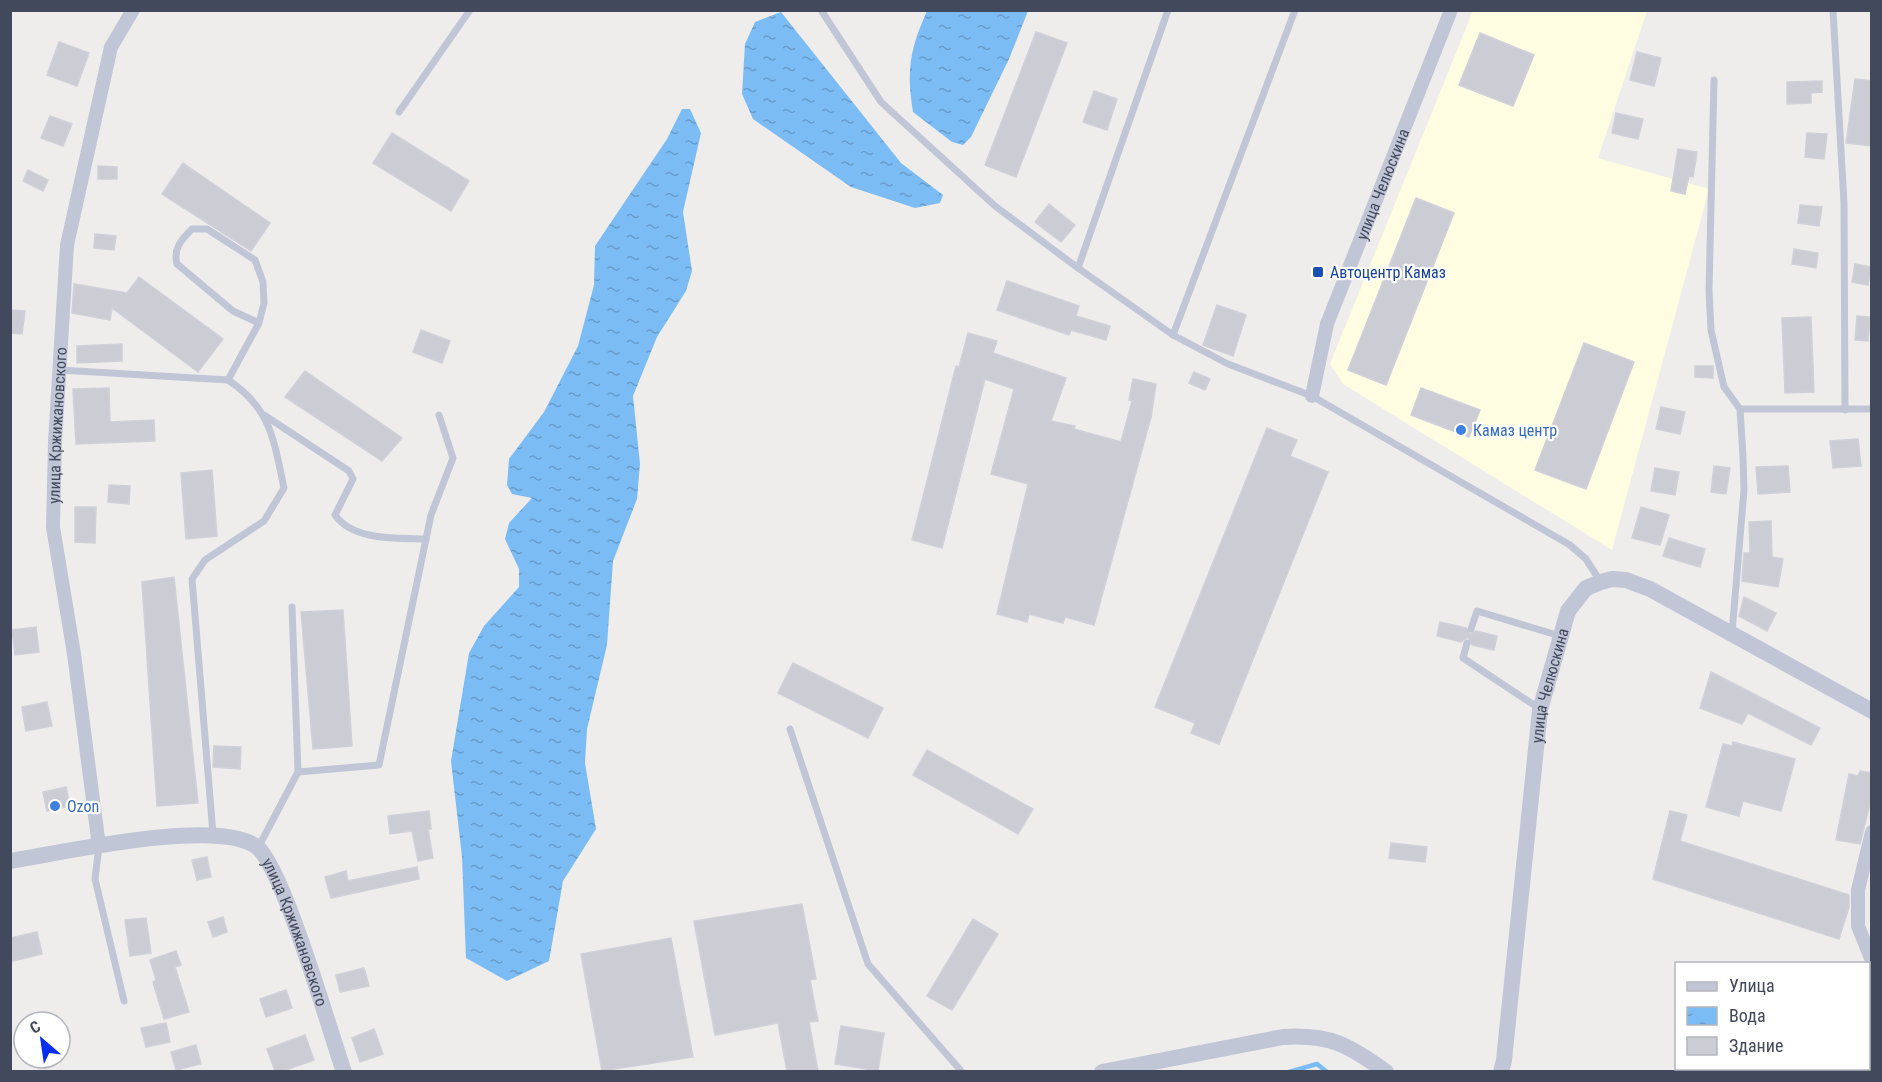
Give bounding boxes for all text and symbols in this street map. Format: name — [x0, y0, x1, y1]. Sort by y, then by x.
street label: улица Челюскина — [1352, 126, 1413, 242]
place label: Автоцентр Камаз — [1330, 263, 1446, 282]
marker: Автоцентр Камаз — [1311, 265, 1325, 279]
street label: улица Кржижановского — [44, 346, 70, 504]
place label: Камаз центр — [1473, 421, 1557, 440]
marker: Камаз центр — [1454, 423, 1468, 437]
street label: улица Челюскина — [1527, 626, 1572, 744]
place label: Ozon — [67, 797, 99, 816]
marker: Ozon — [48, 799, 62, 813]
street label: улица Кржижановского — [258, 854, 332, 1008]
legend — [1675, 962, 1870, 1070]
text: Улица — [1729, 975, 1775, 996]
text: Вода — [1729, 1005, 1766, 1026]
north arrow — [12, 1010, 72, 1070]
text: С — [26, 1017, 44, 1038]
text: Здание — [1729, 1035, 1783, 1056]

